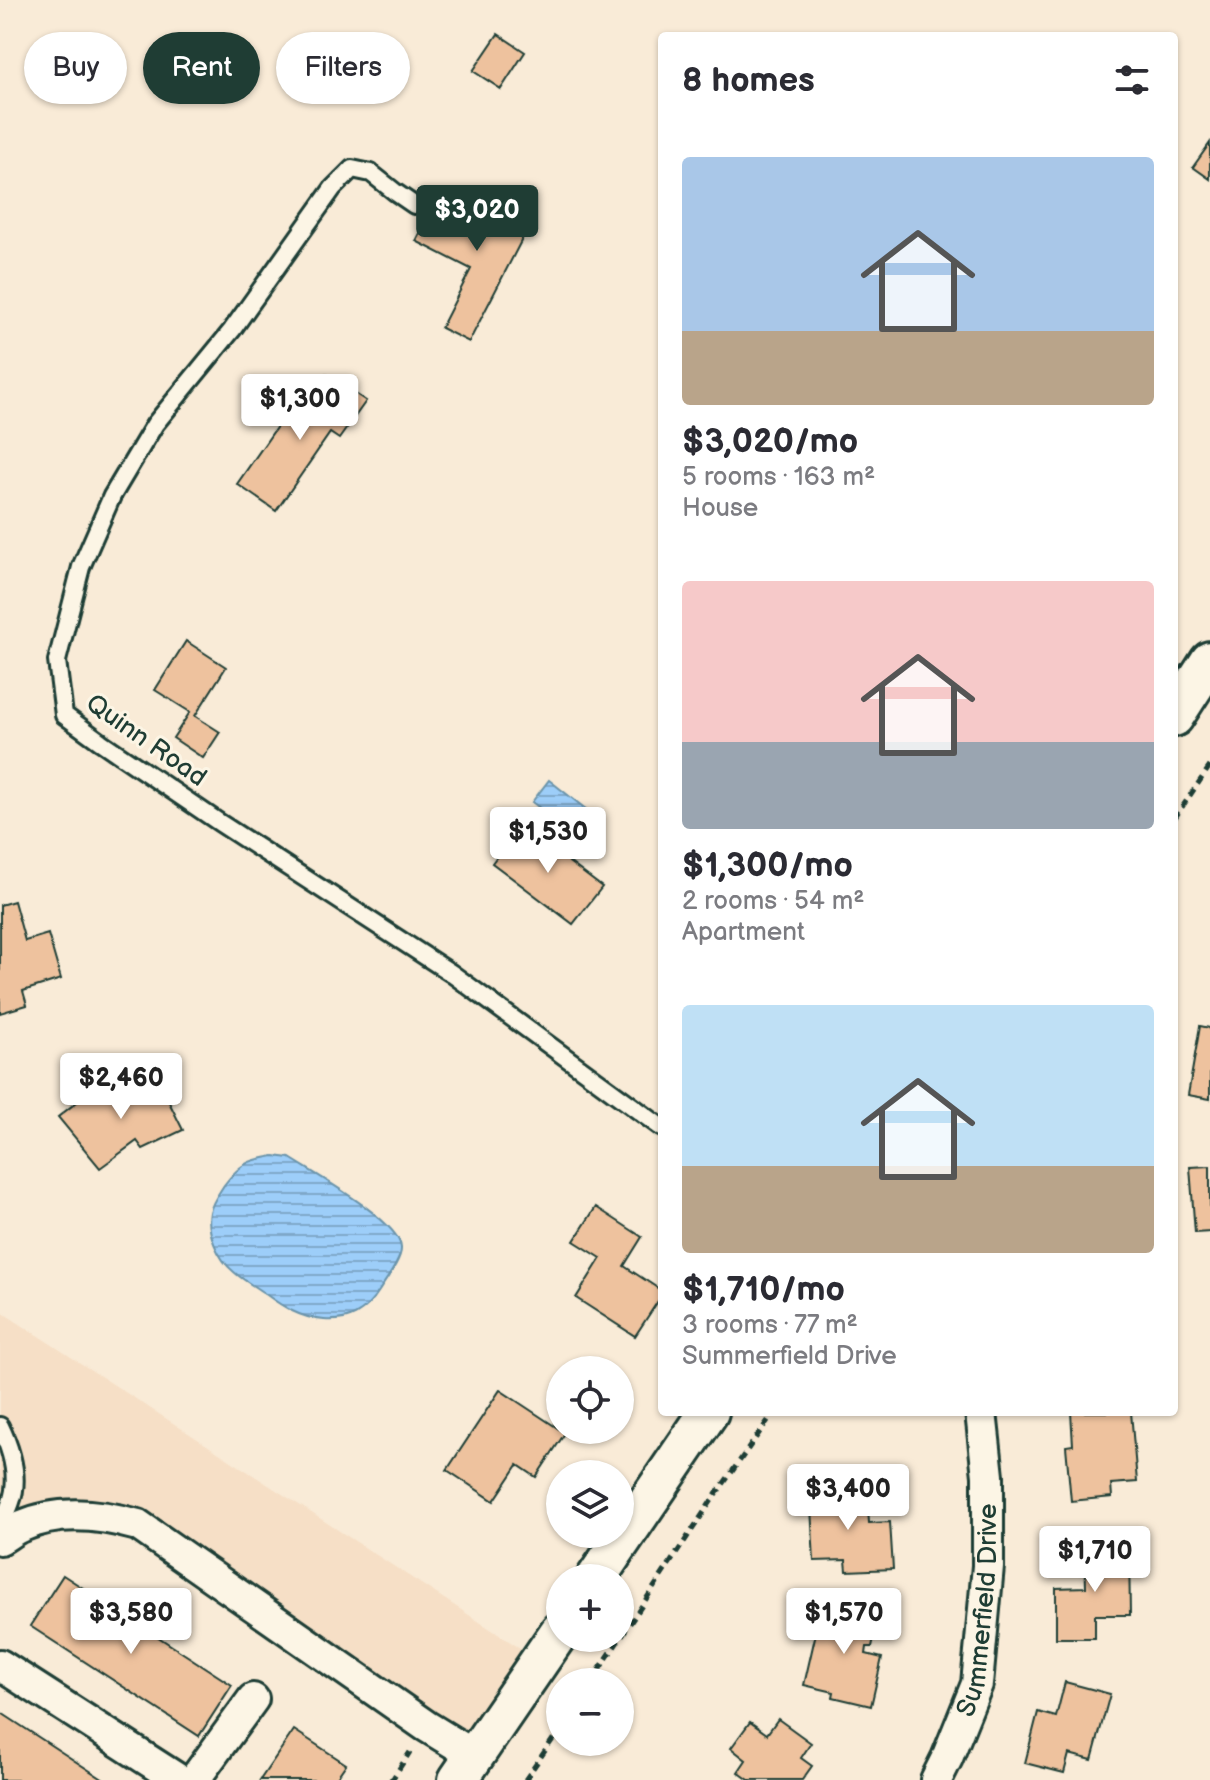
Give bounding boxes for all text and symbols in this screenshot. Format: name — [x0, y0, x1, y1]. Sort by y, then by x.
chip: Buy — [24, 32, 127, 104]
chip: Rent — [143, 32, 260, 104]
chip: Filters — [276, 32, 410, 104]
icon: filters — [1110, 58, 1154, 102]
text: 8 homes — [682, 60, 815, 101]
pin: $3,020 — [412, 185, 542, 253]
text: $3,020 — [434, 195, 520, 226]
icon: home — [846, 209, 990, 353]
pin: $1,300 — [235, 374, 365, 442]
text: $1,300 — [259, 384, 341, 415]
text: $3,020/mo — [682, 421, 858, 462]
text: 5 rooms · 163 m² — [682, 462, 875, 493]
text: House — [682, 493, 758, 524]
icon: home — [846, 633, 990, 777]
street label: Quinn Road — [80, 688, 212, 794]
pin: $1,530 — [483, 807, 613, 875]
text: $1,530 — [508, 817, 588, 848]
text: $1,300/mo — [682, 845, 853, 886]
text: 2 rooms · 54 m² — [682, 886, 865, 917]
text: Apartment — [682, 917, 805, 948]
pin: $2,460 — [56, 1053, 186, 1121]
icon: home — [846, 1057, 990, 1201]
text: $2,460 — [78, 1063, 164, 1094]
text: $1,710/mo — [682, 1269, 845, 1310]
text: 3 rooms · 77 m² — [682, 1310, 858, 1341]
text: Summerfield Drive — [682, 1341, 897, 1372]
map controls — [546, 1356, 634, 1756]
button: locate — [546, 1356, 634, 1444]
button: layers — [546, 1460, 634, 1548]
pin: $3,400 — [783, 1464, 913, 1532]
text: $3,400 — [805, 1474, 891, 1505]
street label: Summerfield Drive — [950, 1504, 1004, 1721]
pin: $1,710 — [1030, 1526, 1160, 1594]
text: $1,710 — [1057, 1536, 1133, 1567]
button: + — [546, 1564, 634, 1652]
pin: $3,580 — [66, 1588, 196, 1656]
pin: $1,570 — [779, 1588, 909, 1656]
text: $3,580 — [89, 1598, 173, 1629]
text: $1,570 — [804, 1598, 884, 1629]
button: − — [546, 1668, 634, 1756]

